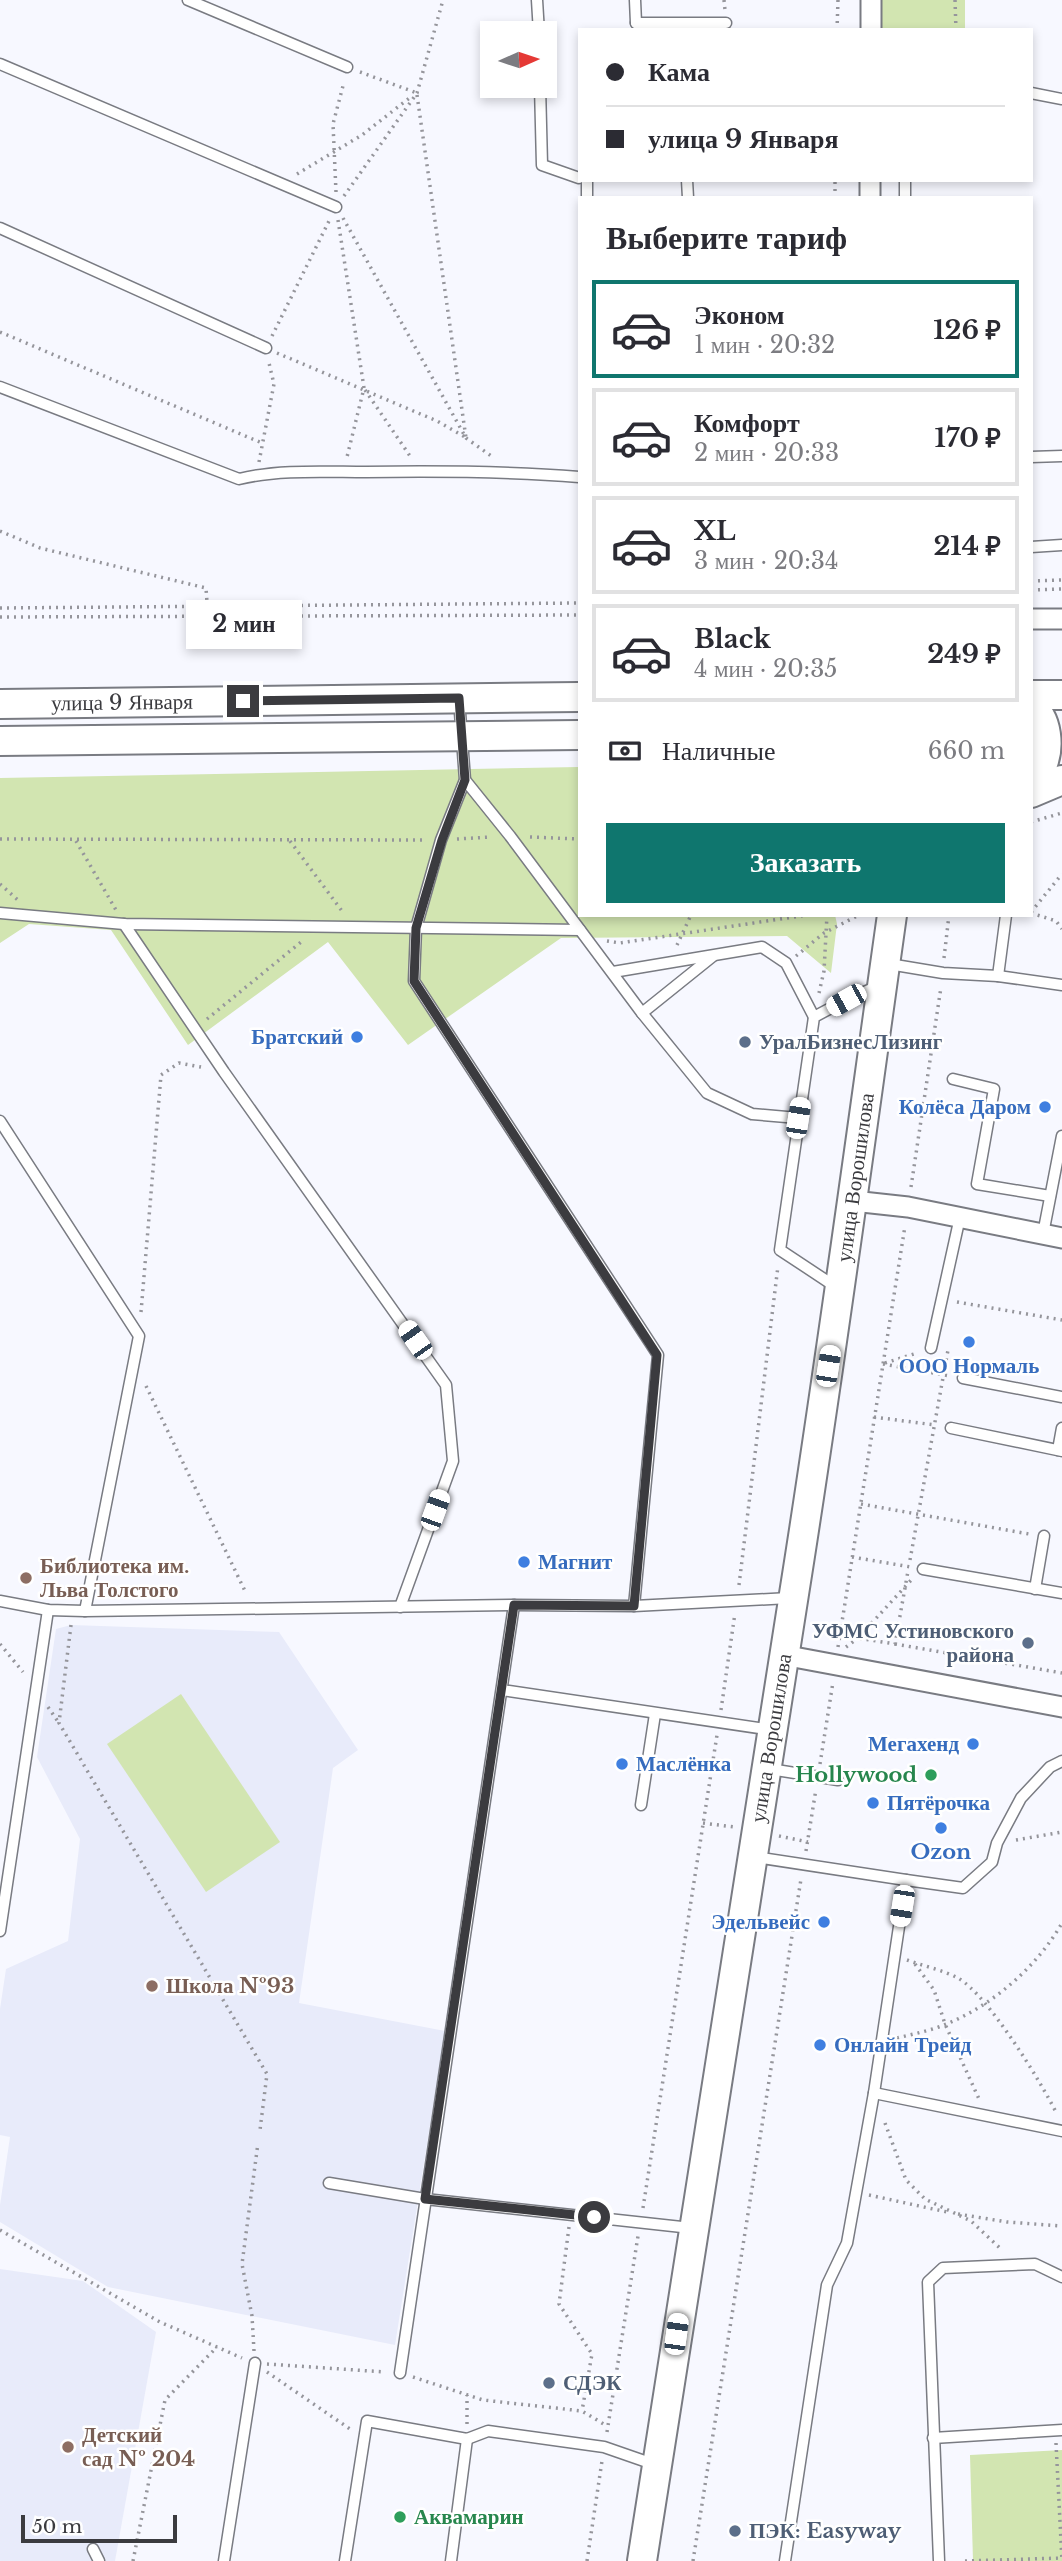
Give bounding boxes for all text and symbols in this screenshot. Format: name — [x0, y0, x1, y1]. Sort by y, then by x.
north arrow — [480, 21, 556, 98]
map controls — [480, 21, 557, 98]
text: Кама — [648, 56, 710, 88]
text: улица 9 Января — [648, 123, 839, 155]
text: Выберите тариф — [606, 218, 847, 258]
icon: car — [610, 298, 673, 361]
text: Эконом — [694, 299, 784, 331]
text: 126 ₽ — [933, 314, 1001, 346]
text: 1 мин · 20:32 — [694, 331, 835, 359]
icon: car — [610, 406, 673, 469]
text: Комфорт — [694, 407, 800, 439]
text: 170 ₽ — [935, 422, 1001, 454]
text: 2 мин · 20:33 — [694, 439, 839, 467]
icon: car — [610, 514, 673, 577]
text: XL — [694, 515, 736, 547]
text: 214 ₽ — [933, 530, 1001, 562]
text: 3 мин · 20:34 — [694, 547, 838, 575]
callout: 2 мин — [185, 600, 301, 648]
text: 2 мин — [212, 610, 276, 638]
icon: car — [610, 622, 673, 685]
text: Black — [694, 623, 771, 655]
text: 249 ₽ — [927, 638, 1001, 670]
text: 4 мин · 20:35 — [694, 655, 837, 683]
route end — [227, 685, 259, 717]
street label: улица 9 Января — [51, 689, 193, 716]
icon: cash — [606, 732, 644, 770]
text: Наличные — [662, 735, 775, 767]
text: 660 m — [928, 737, 1005, 765]
button: Заказать — [606, 823, 1005, 903]
car — [823, 981, 870, 1019]
place label: Братский — [251, 1024, 343, 1050]
marker: Братский — [349, 1029, 365, 1045]
place label: УралБизнесЛизинг — [759, 1029, 942, 1055]
marker: УралБизнесЛизинг — [737, 1034, 753, 1050]
street label: улица Ворошилова — [831, 1090, 880, 1264]
place label: Колёса Даром — [899, 1094, 1031, 1120]
car — [785, 1096, 812, 1140]
marker: Колёса Даром — [1037, 1099, 1053, 1115]
car — [395, 1317, 436, 1363]
marker: ООО Нормаль — [961, 1334, 977, 1350]
car — [815, 1344, 842, 1388]
place label: ООО Нормаль — [899, 1353, 1039, 1379]
car — [418, 1487, 453, 1533]
place label: Магнит — [538, 1549, 613, 1575]
place label: Библиотека им. Льва Толстого — [40, 1553, 189, 1603]
marker: Магнит — [516, 1554, 532, 1570]
marker: Библиотека им. Льва Толстого — [18, 1570, 34, 1586]
place label: УФМС Устиновского района — [812, 1618, 1014, 1668]
marker: УФМС Устиновского района — [1020, 1635, 1036, 1651]
street label: улица Ворошилова — [745, 1651, 797, 1824]
place label: Мегахенд — [868, 1731, 959, 1757]
marker: Мегахенд — [965, 1736, 981, 1752]
place label: Маслёнка — [636, 1751, 732, 1777]
marker: Маслёнка — [614, 1756, 630, 1772]
place label: Hollywood — [795, 1762, 917, 1788]
marker: Hollywood — [923, 1767, 939, 1783]
place label: Пятёрочка — [887, 1790, 991, 1816]
marker: Пятёрочка — [865, 1795, 881, 1811]
marker: Ozon — [933, 1820, 949, 1836]
place label: Ozon — [911, 1839, 971, 1865]
car — [889, 1884, 916, 1928]
place label: Эдельвейс — [711, 1909, 810, 1935]
marker: Эдельвейс — [816, 1914, 832, 1930]
place label: Школа №93 — [166, 1973, 294, 1999]
marker: Школа №93 — [144, 1978, 160, 1994]
place label: Онлайн Трейд — [834, 2032, 972, 2058]
marker: Онлайн Трейд — [812, 2037, 828, 2053]
route start — [578, 2201, 610, 2233]
car — [663, 2312, 690, 2356]
place label: СДЭК — [563, 2370, 622, 2396]
marker: СДЭК — [541, 2375, 557, 2391]
place label: Детский сад № 204 — [82, 2422, 195, 2472]
marker: Детский сад № 204 — [60, 2439, 76, 2455]
place label: Аквамарин — [414, 2504, 524, 2530]
marker: Аквамарин — [392, 2509, 408, 2525]
scale bar — [21, 2512, 177, 2544]
text: 50 m — [32, 2515, 82, 2538]
place label: ПЭК: Easyway — [749, 2518, 902, 2544]
marker: ПЭК: Easyway — [727, 2523, 743, 2539]

